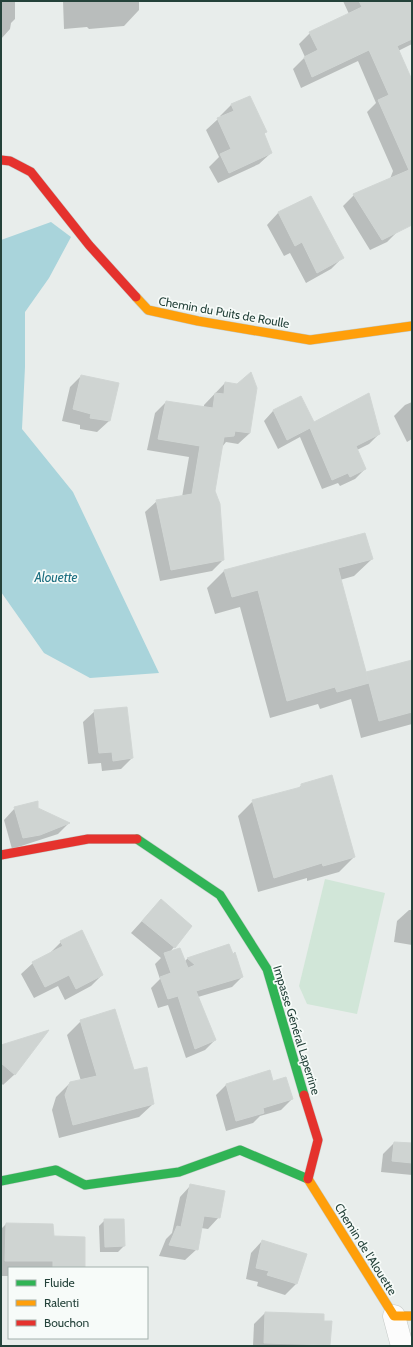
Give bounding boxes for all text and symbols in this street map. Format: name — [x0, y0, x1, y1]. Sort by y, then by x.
street label: Chemin du Puits de Roulle — [157, 293, 291, 331]
water label: Alouette — [33, 569, 78, 585]
street label: Impasse Général Laperrine — [270, 964, 324, 1096]
street label: Chemin de l'Alouette — [332, 1200, 400, 1298]
legend — [8, 1267, 148, 1339]
text: Fluide — [44, 1275, 75, 1290]
text: Ralenti — [44, 1295, 79, 1310]
text: Bouchon — [44, 1315, 90, 1330]

